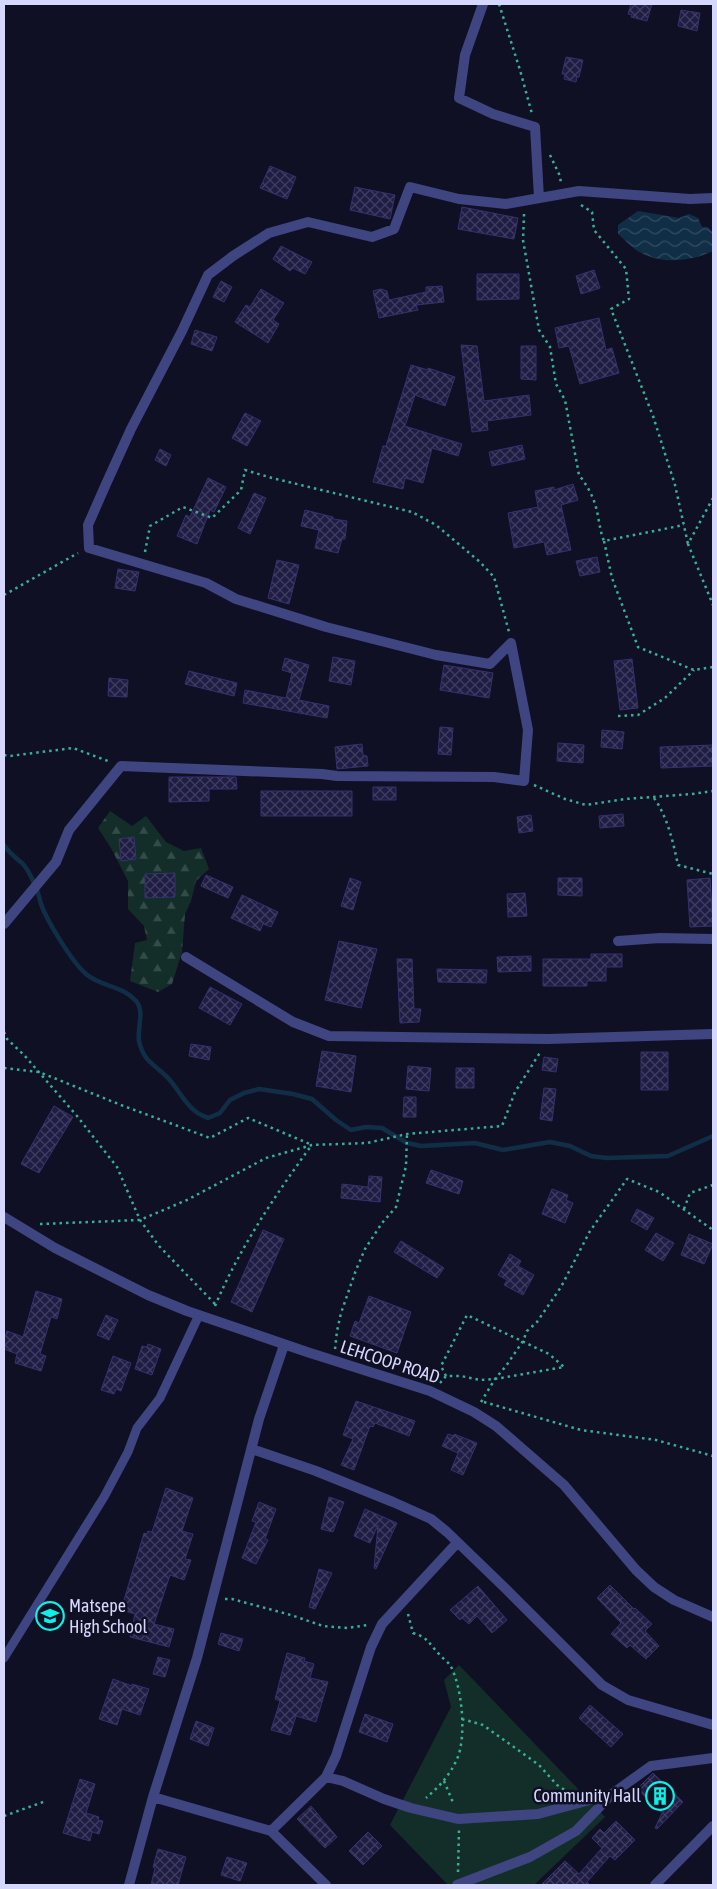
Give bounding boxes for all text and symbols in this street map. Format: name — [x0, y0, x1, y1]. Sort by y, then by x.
street label: LEHCOOP ROAD — [338, 1336, 443, 1387]
place label: Matsepe High School — [69, 1595, 147, 1637]
school or university icon: Matsepe High School — [35, 1601, 65, 1631]
building icon: Community Hall — [645, 1781, 675, 1811]
place label: Community Hall — [534, 1785, 641, 1806]

